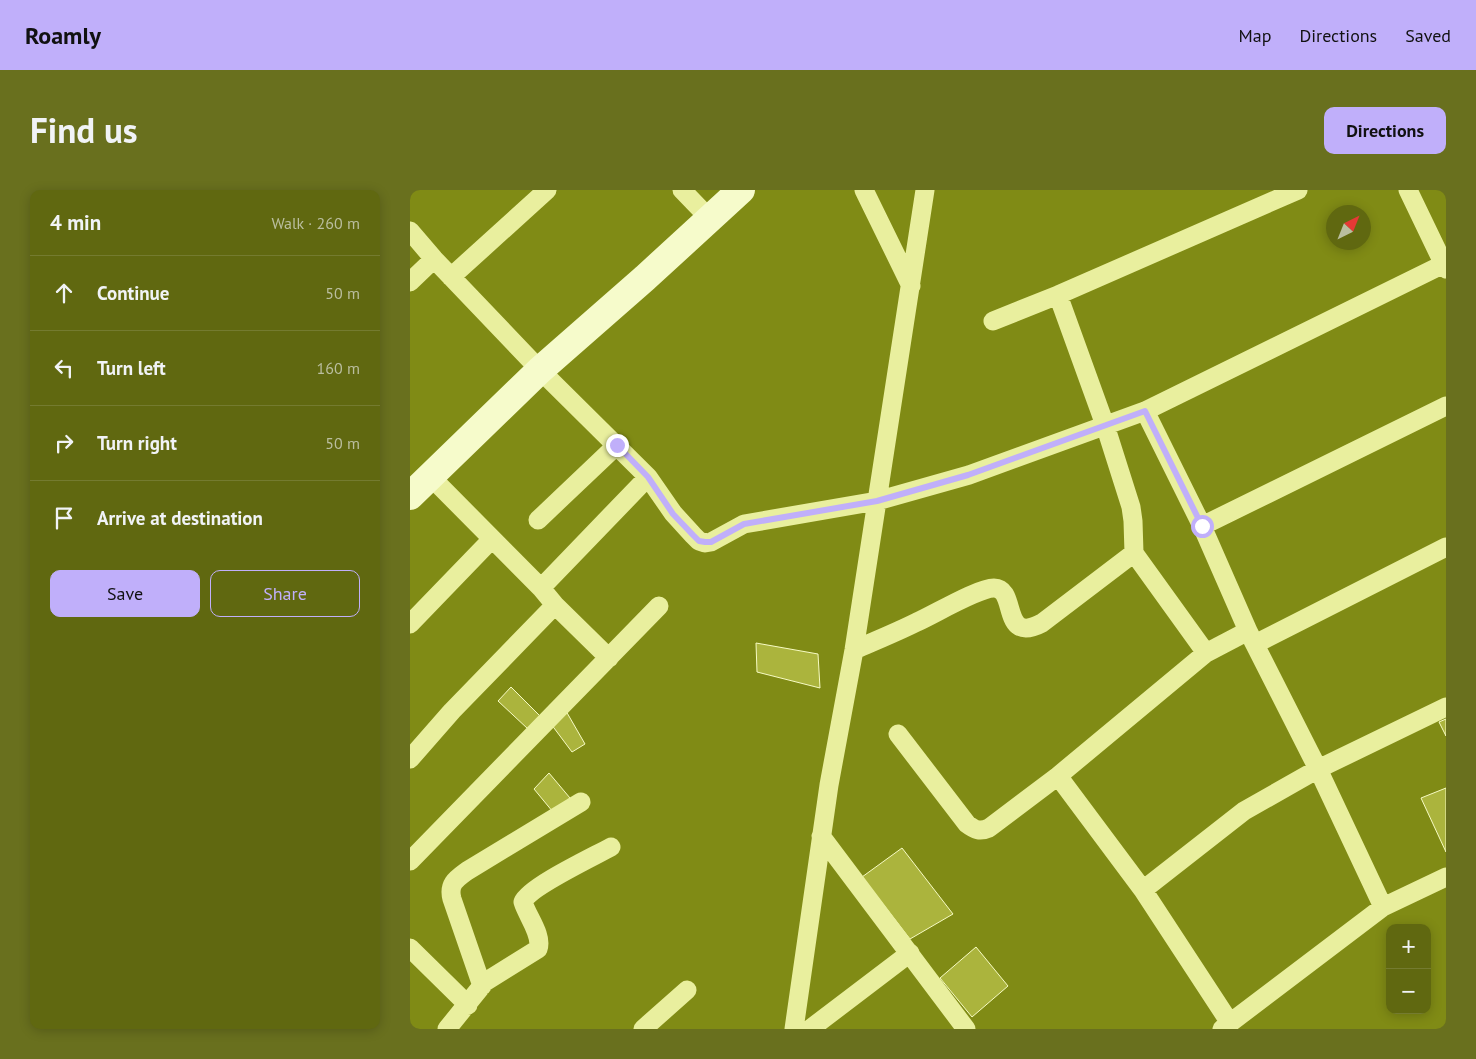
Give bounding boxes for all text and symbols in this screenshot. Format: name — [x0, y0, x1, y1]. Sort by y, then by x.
text: Roamly — [25, 20, 101, 51]
text: Map — [1239, 24, 1271, 47]
text: Directions — [1299, 24, 1377, 47]
text: Saved — [1405, 24, 1451, 47]
text: Find us — [30, 107, 138, 153]
button: Directions — [1324, 107, 1446, 154]
north arrow — [1326, 205, 1371, 250]
text: 4 min — [50, 209, 101, 236]
text: Walk · 260 m — [271, 213, 360, 233]
icon: ahead — [50, 279, 78, 307]
text: Continue — [97, 281, 169, 305]
text: 50 m — [325, 283, 360, 303]
icon: left — [50, 354, 78, 382]
text: Turn left — [97, 356, 166, 380]
text: 160 m — [317, 358, 360, 378]
icon: right — [50, 429, 78, 457]
text: Turn right — [97, 431, 177, 455]
text: 50 m — [325, 433, 360, 453]
route end — [606, 434, 629, 457]
icon: arrive — [50, 504, 78, 532]
text: Arrive at destination — [97, 506, 263, 530]
route start — [1191, 515, 1214, 538]
button: Save — [50, 570, 200, 617]
button: Share — [210, 570, 360, 617]
map controls — [1386, 924, 1431, 1014]
button: + — [1386, 924, 1431, 969]
button: − — [1386, 969, 1431, 1014]

